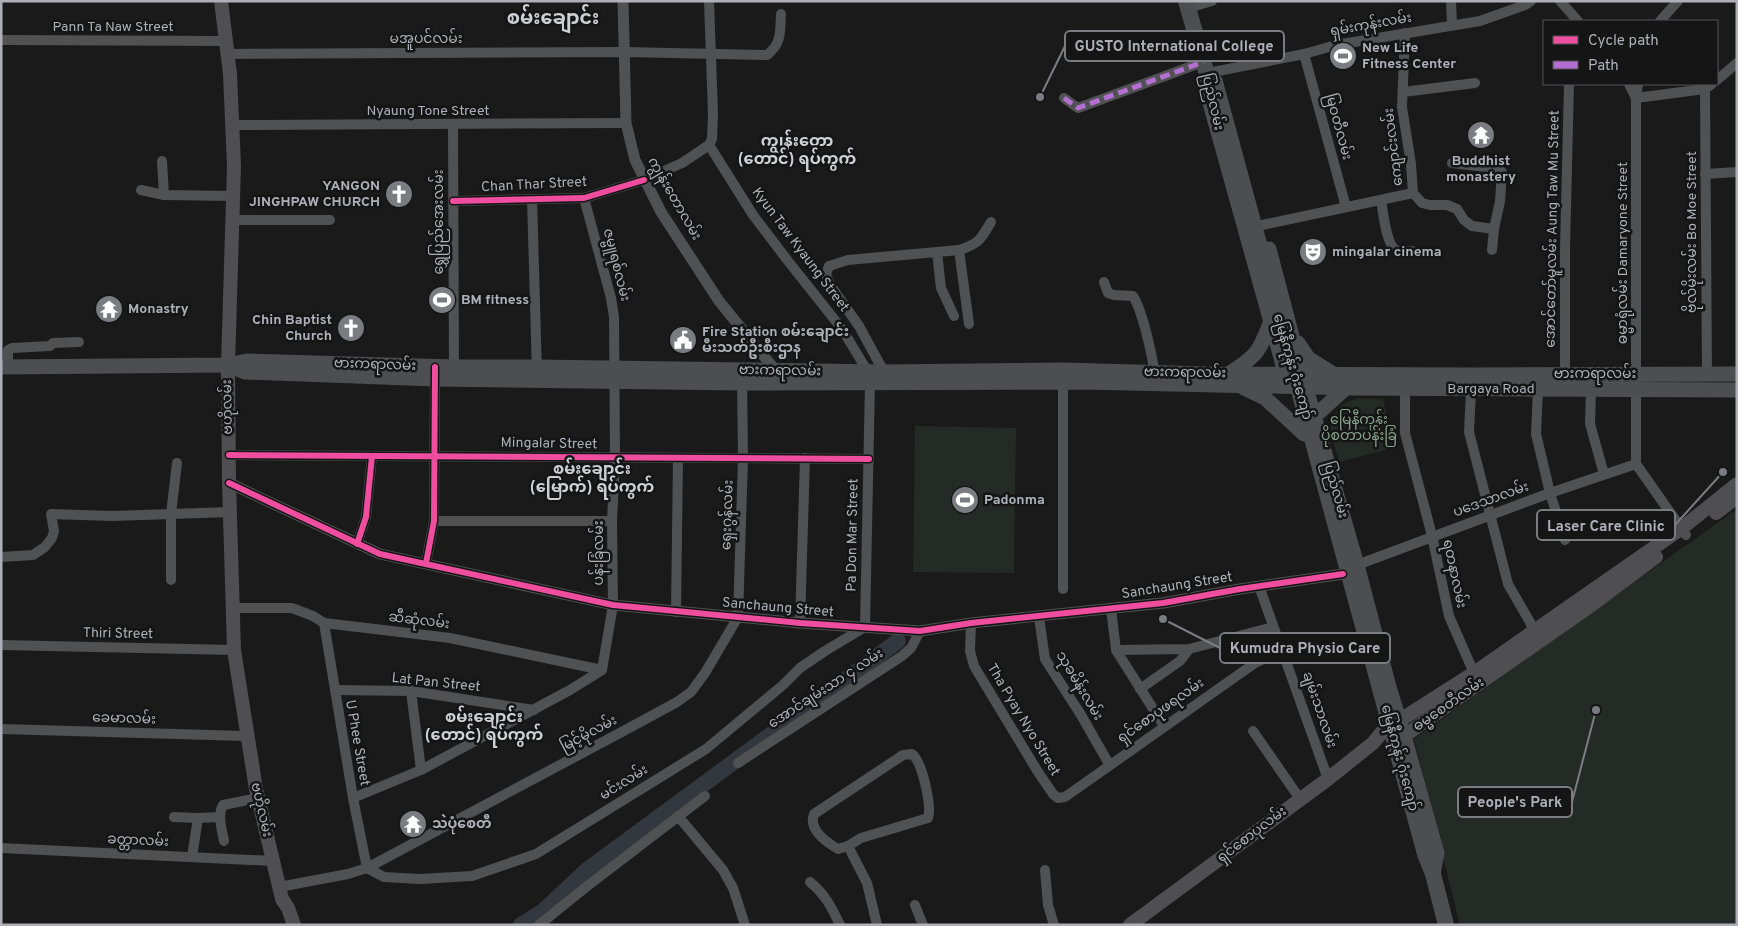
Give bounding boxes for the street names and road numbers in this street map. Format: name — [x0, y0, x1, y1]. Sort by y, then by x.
street label: ရှမ်းကုန်းလမ်း — [1328, 7, 1413, 42]
street label: Pann Ta Naw Street — [52, 19, 174, 36]
street label: မအူပင်လမ်း — [389, 28, 463, 50]
street label: ပြည်လမ်း — [1195, 71, 1230, 133]
street label: မြဝတီလမ်း — [1319, 91, 1358, 163]
street label: Nyaung Tone Street — [366, 103, 490, 120]
street label: ကျောင်းလမ်း — [1378, 107, 1409, 187]
street label: အောင်တော်မူလမ်း Aung Taw Mu Street — [1539, 110, 1566, 348]
street label: ဗိုလ်မိုးလမ်း Bo Moe Street — [1681, 151, 1703, 313]
street label: ကျွန်းတောလမ်း — [641, 153, 707, 245]
street label: ဓမ္မာရုံလမ်း Damaryone Street — [1612, 162, 1634, 344]
street label: ရွှေပြည်အေးလမ်း — [428, 169, 450, 275]
street label: Chan Thar Street — [481, 174, 587, 196]
street label: Kyun Taw Kyaung Street — [748, 184, 852, 316]
street label: ဇမ္ဗူရစ်လမ်း — [596, 226, 636, 304]
street label: မြေနီကုန်း ဂုံးကျော် — [1267, 311, 1318, 423]
street label: ဗားကရာလမ်း — [333, 352, 417, 377]
street label: ဗားကရာလမ်း — [739, 359, 821, 382]
street label: ဗားကရာလမ်း — [1144, 361, 1226, 384]
street label: ဗားကရာလမ်း — [1554, 363, 1636, 385]
street label: ဗဟိုလမ်း — [216, 379, 239, 435]
street label: Bargaya Road — [1447, 381, 1535, 398]
street label: Mingalar Street — [500, 435, 598, 453]
street label: ပြည်လမ်း — [1317, 459, 1354, 521]
street label: ပဒေသာလမ်း — [1450, 476, 1531, 522]
street label: Pa Don Mar Street — [844, 478, 862, 592]
street label: ရှေးဂွန်လမ်း — [715, 479, 740, 551]
street label: ပန်းခြံလမ်း — [588, 520, 610, 586]
street label: ရတနာလမ်း — [1436, 537, 1473, 610]
street label: Sanchaung Street — [1120, 569, 1234, 603]
street label: Sanchaung Street — [721, 595, 835, 621]
street label: ဆီဆုံလမ်း — [387, 606, 451, 635]
street label: Thiri Street — [83, 625, 153, 643]
street label: အောင်ချမ်းသာ ၄ လမ်း — [764, 643, 888, 734]
street label: သုခမိန်းလမ်း — [1050, 647, 1109, 725]
street label: Tha Pyay Nyo Street — [983, 661, 1063, 779]
street label: ချမ်းသာလမ်း — [1296, 669, 1343, 751]
street label: Lat Pan Street — [391, 670, 481, 696]
street label: ရှင်စောပုဖရလမ်း — [1113, 672, 1209, 749]
street label: ဓမ္မစေတီလမ်း — [1408, 672, 1489, 738]
street label: U Phee Street — [341, 699, 373, 787]
street label: မြေနီကုန်း ဂုံးကျော် — [1375, 702, 1424, 814]
street label: ခေမာလမ်း — [92, 706, 156, 729]
street label: မြင့်မိုလမ်း — [557, 709, 621, 758]
street label: မင်းလမ်း — [595, 759, 651, 804]
street label: ဗဟိုလမ်း — [245, 780, 278, 839]
street label: ရှင်စောပုလမ်း — [1212, 801, 1291, 868]
street label: ခတ္တာလမ်း — [107, 828, 169, 853]

